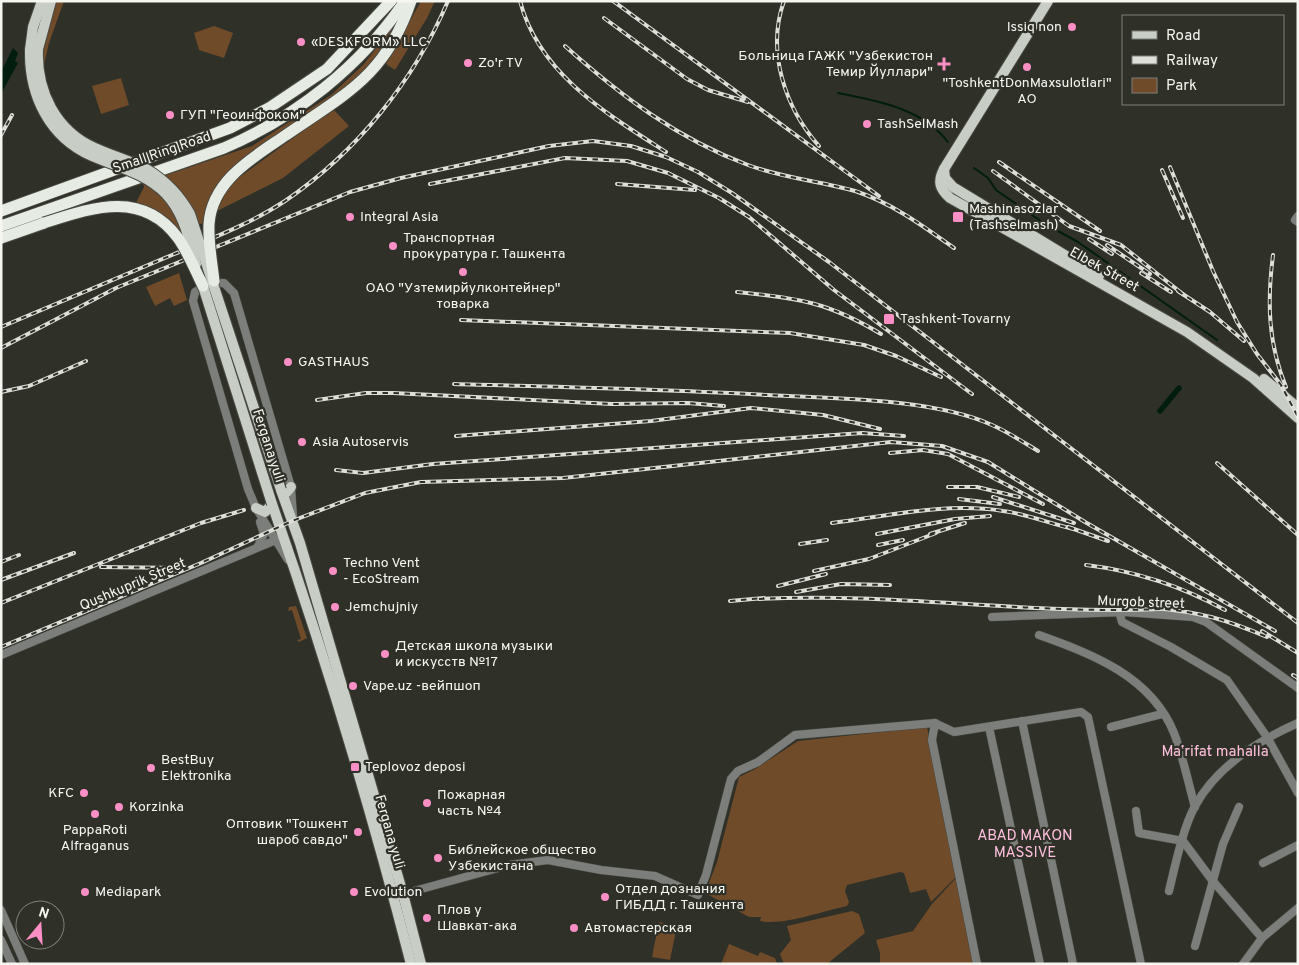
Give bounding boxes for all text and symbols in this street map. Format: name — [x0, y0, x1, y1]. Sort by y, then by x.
legend — [1122, 15, 1284, 105]
place label: Issiq non — [1007, 19, 1062, 36]
marker: Issiq non — [1066, 21, 1078, 33]
text: Road — [1166, 27, 1201, 46]
place label: «DESKFORM» LLC — [311, 34, 427, 51]
marker: «DESKFORM» LLC — [295, 36, 307, 48]
place label: Больница ГАЖК "Узбекистон Темир Йуллари" — [738, 48, 933, 81]
text: Railway — [1166, 52, 1218, 71]
place label: Zo'r TV — [478, 55, 523, 72]
marker: Zo'r TV — [462, 57, 474, 69]
marker: Больница ГАЖК "Узбекистон Темир Йуллари" — [937, 57, 951, 71]
marker: "ToshkentDonMaxsulotlari" AO — [1021, 61, 1033, 73]
place label: "ToshkentDonMaxsulotlari" AO — [942, 75, 1112, 108]
text: Park — [1166, 77, 1197, 96]
place label: ГУП "Геоинфоком" — [180, 107, 305, 124]
marker: ГУП "Геоинфоком" — [164, 109, 176, 121]
place label: TashSelМash — [877, 116, 958, 133]
marker: TashSelМash — [861, 118, 873, 130]
street label: Small Ring Road — [111, 128, 213, 178]
place label: Mashinasozlar (Tashselmash) — [969, 201, 1059, 234]
place label: Integral Asia — [360, 209, 438, 226]
marker: Mashinasozlar (Tashselmash) — [951, 210, 965, 224]
marker: Integral Asia — [344, 211, 356, 223]
place label: Транспортная прокуратура г. Ташкента — [403, 230, 565, 263]
marker: Транспортная прокуратура г. Ташкента — [387, 240, 399, 252]
street label: Elbek Street — [1066, 244, 1142, 296]
marker: ОАО "Узтемирйулконтейнер" товарка — [457, 266, 469, 278]
place label: ОАО "Узтемирйулконтейнер" товарка — [366, 280, 560, 313]
place label: Tashkent-Tovarny — [900, 311, 1011, 328]
marker: Tashkent-Tovarny — [882, 312, 896, 326]
place label: GASTHAUS — [298, 354, 369, 371]
marker: GASTHAUS — [282, 356, 294, 368]
street label: Fergana yuli — [248, 407, 288, 485]
place label: Asia Autoservis — [312, 434, 409, 451]
marker: Asia Autoservis — [296, 436, 308, 448]
street label: Qushkuprik Street — [77, 555, 189, 615]
place label: Techno Vent - EcoStream — [343, 555, 420, 588]
marker: Techno Vent - EcoStream — [327, 565, 339, 577]
street label: Murgob street — [1097, 593, 1185, 613]
place label: Jemchujniy — [345, 599, 418, 616]
marker: Jemchujniy — [329, 601, 341, 613]
place label: Детская школа музыки и искусств №17 — [395, 638, 553, 671]
marker: Детская школа музыки и искусств №17 — [379, 648, 391, 660]
place label: Vape.uz -вейпшоп — [363, 678, 481, 695]
marker: Vape.uz -вейпшоп — [347, 680, 359, 692]
district label: Maʼrifat mahalla — [1161, 743, 1269, 762]
place label: BestBuy Elektronika — [161, 752, 231, 785]
place label: Teplovoz deposi — [365, 759, 466, 776]
marker: Teplovoz deposi — [349, 761, 361, 773]
marker: BestBuy Elektronika — [145, 762, 157, 774]
place label: KFC — [48, 785, 74, 802]
marker: KFC — [78, 787, 90, 799]
place label: Пожарная часть №4 — [437, 787, 505, 820]
street label: Fergana yuli — [370, 793, 408, 871]
marker: Пожарная часть №4 — [421, 797, 433, 809]
place label: Korzinka — [129, 799, 184, 816]
marker: Korzinka — [113, 801, 125, 813]
marker: PappaRoti Alfraganus — [89, 808, 101, 820]
place label: Оптовик "Тошкент шароб савдо" — [226, 816, 348, 849]
place label: PappaRoti Alfraganus — [61, 822, 129, 855]
marker: Оптовик "Тошкент шароб савдо" — [352, 826, 364, 838]
district label: ABAD MAKON MASSIVE — [977, 827, 1073, 863]
place label: Библейское общество Узбекистана — [448, 842, 597, 875]
marker: Библейское общество Узбекистана — [432, 852, 444, 864]
place label: Отдел дознания ГИБДД г. Ташкента — [615, 881, 744, 914]
place label: Mediapark — [95, 884, 162, 901]
place label: Evolution — [364, 884, 422, 901]
marker: Mediapark — [79, 886, 91, 898]
marker: Evolution — [348, 886, 360, 898]
marker: Отдел дознания ГИБДД г. Ташкента — [599, 891, 611, 903]
north arrow — [15, 900, 65, 950]
place label: Плов у Шавкат-ака — [437, 902, 517, 935]
text: N — [36, 904, 51, 924]
marker: Плов у Шавкат-ака — [421, 912, 433, 924]
place label: Автомастерская — [584, 920, 692, 937]
marker: Автомастерская — [568, 922, 580, 934]

